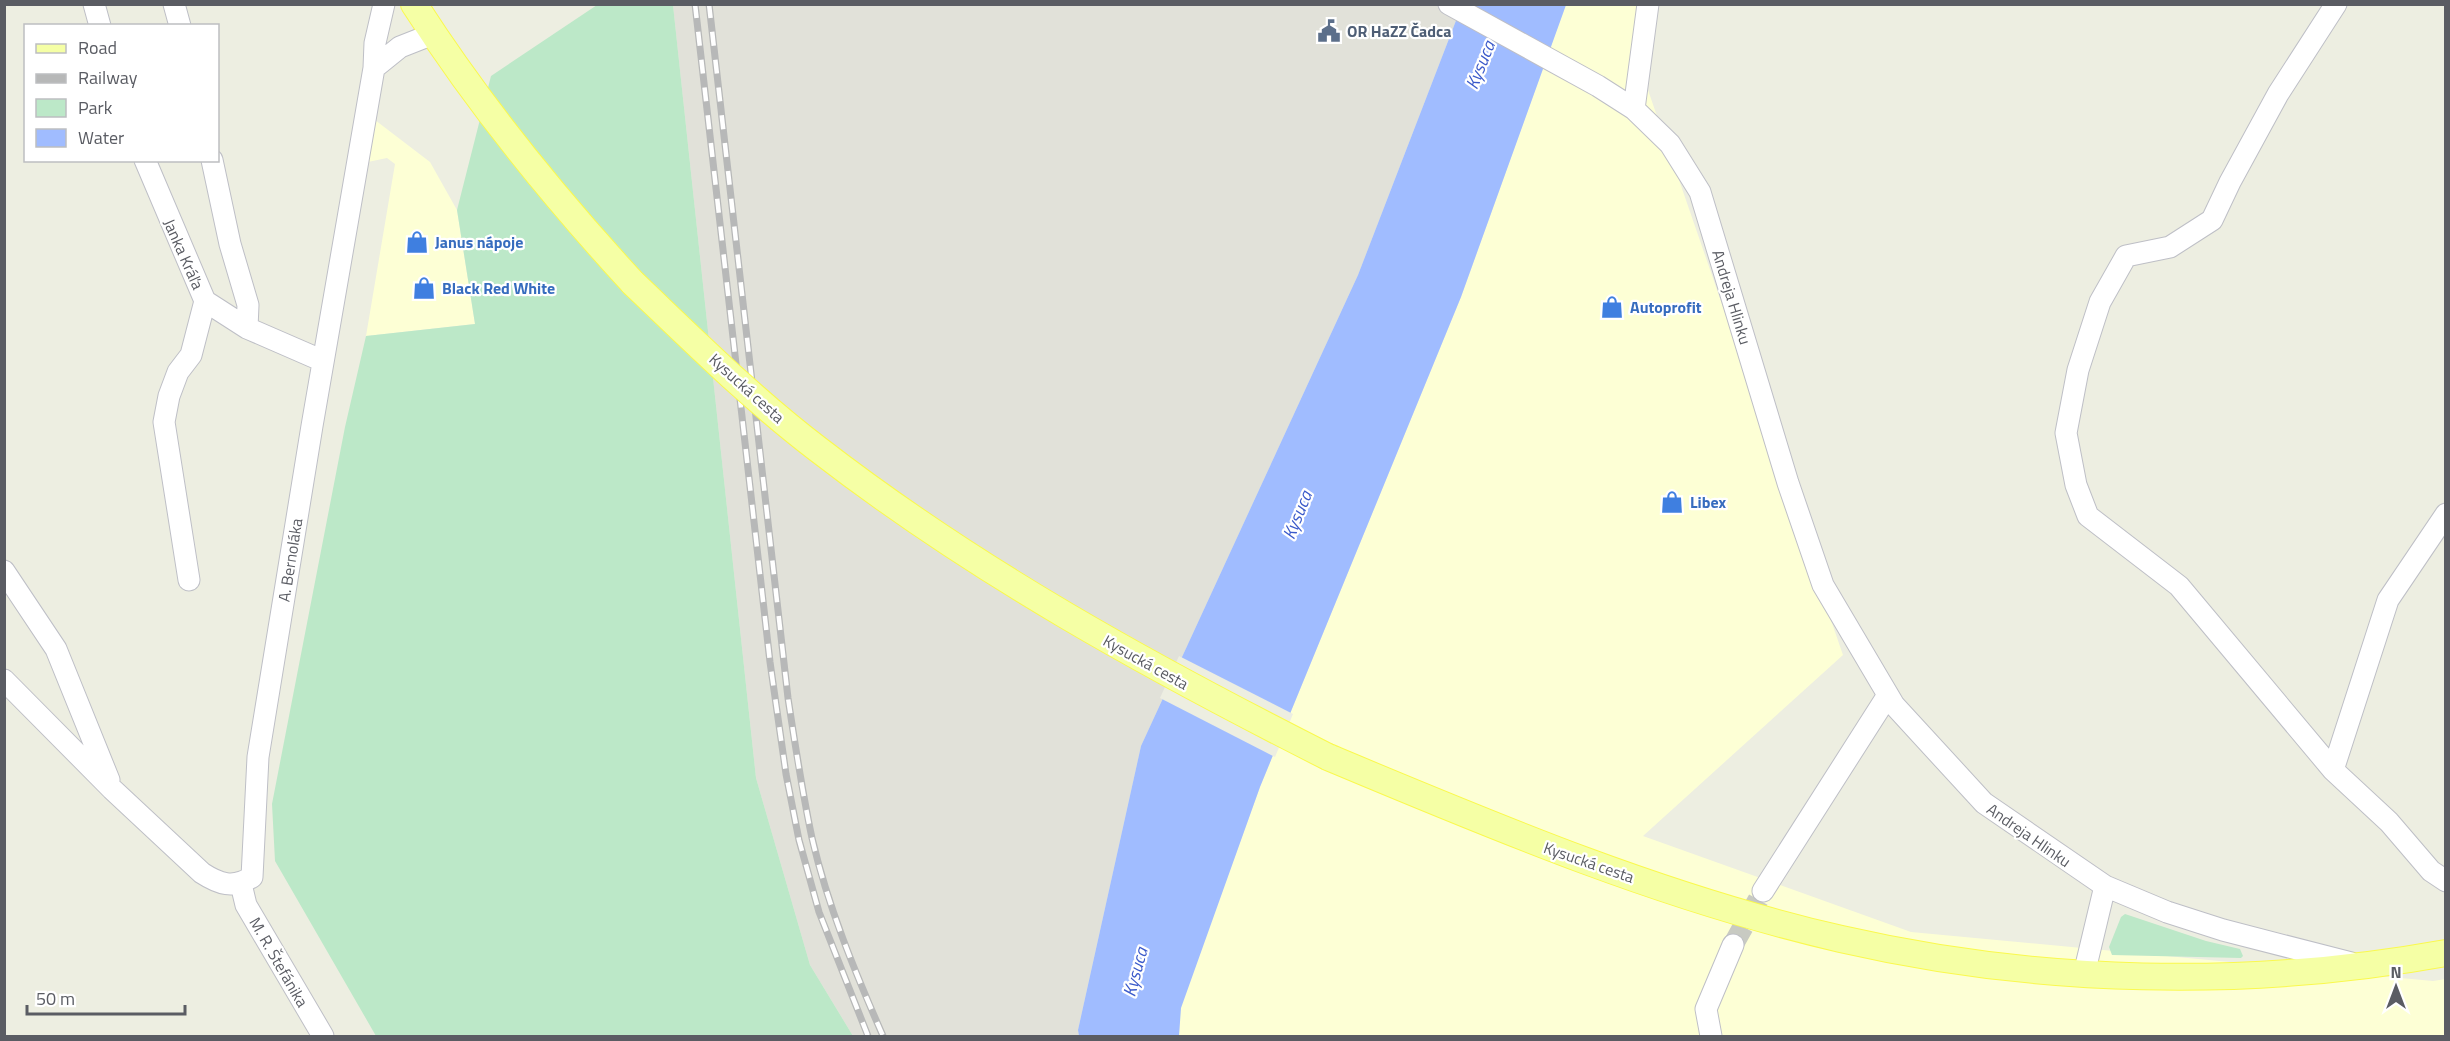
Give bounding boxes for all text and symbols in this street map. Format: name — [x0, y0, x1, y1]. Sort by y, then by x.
public building icon: OR HaZZ Čadca — [1316, 18, 1342, 44]
place label: OR HaZZ Čadca — [1347, 19, 1451, 43]
legend — [24, 24, 219, 162]
text: Road — [78, 34, 117, 61]
water label: Kysuca — [1458, 36, 1502, 93]
text: Railway — [78, 64, 138, 91]
text: Park — [78, 94, 113, 121]
text: Water — [78, 124, 124, 151]
street label: Janka Kráľa — [158, 215, 210, 293]
shop icon: Janus nápoje — [404, 229, 430, 255]
place label: Janus nápoje — [435, 230, 523, 254]
street label: Andreja Hlinku — [1706, 247, 1758, 347]
shop icon: Black Red White — [411, 275, 437, 301]
place label: Black Red White — [442, 276, 555, 300]
shop icon: Autoprofit — [1599, 294, 1625, 320]
place label: Autoprofit — [1630, 295, 1702, 319]
street label: Kysucká cesta — [704, 347, 790, 429]
water label: Kysuca — [1275, 486, 1319, 543]
shop icon: Libex — [1659, 489, 1685, 515]
place label: Libex — [1690, 490, 1727, 514]
street label: A. Bernoláka — [272, 516, 308, 604]
street label: Kysucká cesta — [1099, 629, 1193, 695]
street label: Andreja Hlinku — [1982, 797, 2076, 873]
street label: Kysucká cesta — [1540, 835, 1638, 889]
street label: M. R. Štefánika — [243, 912, 315, 1012]
water label: Kysuca — [1115, 943, 1155, 1000]
north arrow — [2366, 957, 2426, 1017]
text: N — [2390, 960, 2402, 984]
scale bar — [27, 978, 184, 1016]
text: 50 m — [36, 985, 75, 1012]

